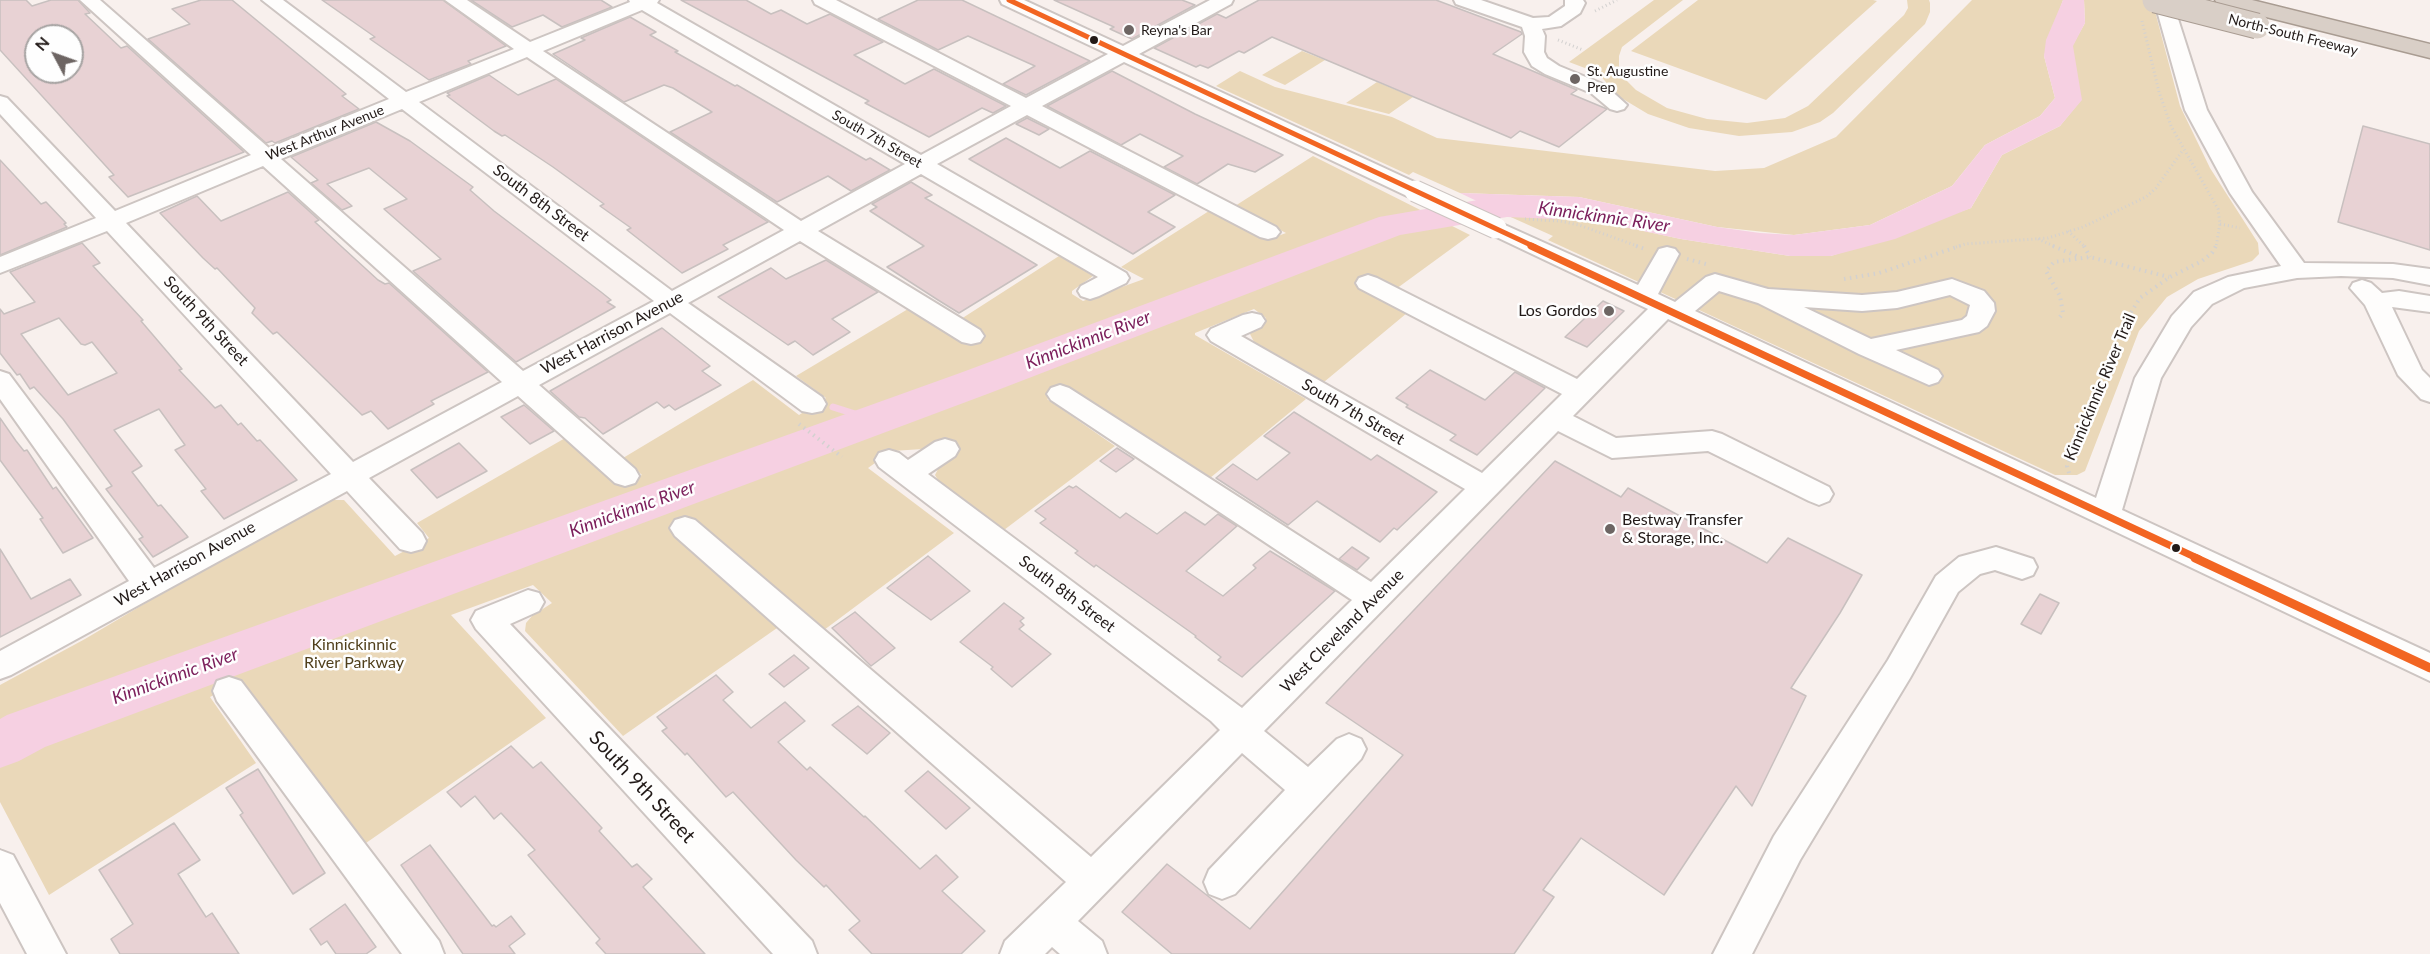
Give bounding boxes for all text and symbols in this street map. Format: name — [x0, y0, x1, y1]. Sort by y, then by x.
street label: North-South Freeway — [2226, 11, 2360, 59]
place label: Reyna's Bar — [1141, 22, 1212, 38]
marker: Reyna's Bar — [1122, 23, 1136, 37]
north arrow — [24, 24, 84, 84]
text: N — [30, 32, 53, 54]
unlabelled marker — [1088, 34, 1100, 46]
place label: St. Augustine Prep — [1587, 63, 1668, 96]
marker: St. Augustine Prep — [1568, 72, 1582, 86]
street label: West Arthur Avenue — [263, 102, 387, 164]
street label: South 7th Street — [829, 106, 925, 172]
street label: South 8th Street — [489, 161, 593, 245]
water label: Kinnickinnic River — [1537, 197, 1671, 237]
street label: South 9th Street — [160, 272, 252, 370]
street label: West Harrison Avenue — [538, 287, 686, 379]
place label: Los Gordos — [1518, 301, 1597, 321]
marker: Los Gordos — [1602, 304, 1616, 318]
water label: Kinnickinnic River — [1022, 306, 1154, 374]
street label: Kinnickinnic River Trail — [2060, 310, 2140, 464]
street label: South 7th Street — [1298, 375, 1408, 449]
water label: Kinnickinnic River — [566, 476, 698, 542]
place label: Bestway Transfer & Storage, Inc. — [1622, 510, 1743, 548]
street label: West Harrison Avenue — [111, 517, 259, 611]
marker: Bestway Transfer & Storage, Inc. — [1603, 522, 1617, 536]
unlabelled marker — [2170, 542, 2182, 554]
street label: South 8th Street — [1015, 552, 1119, 636]
street label: West Cleveland Avenue — [1276, 565, 1408, 697]
park label: Kinnickinnic River Parkway — [304, 635, 404, 673]
water label: Kinnickinnic River — [109, 643, 241, 709]
street label: South 9th Street — [584, 726, 700, 848]

